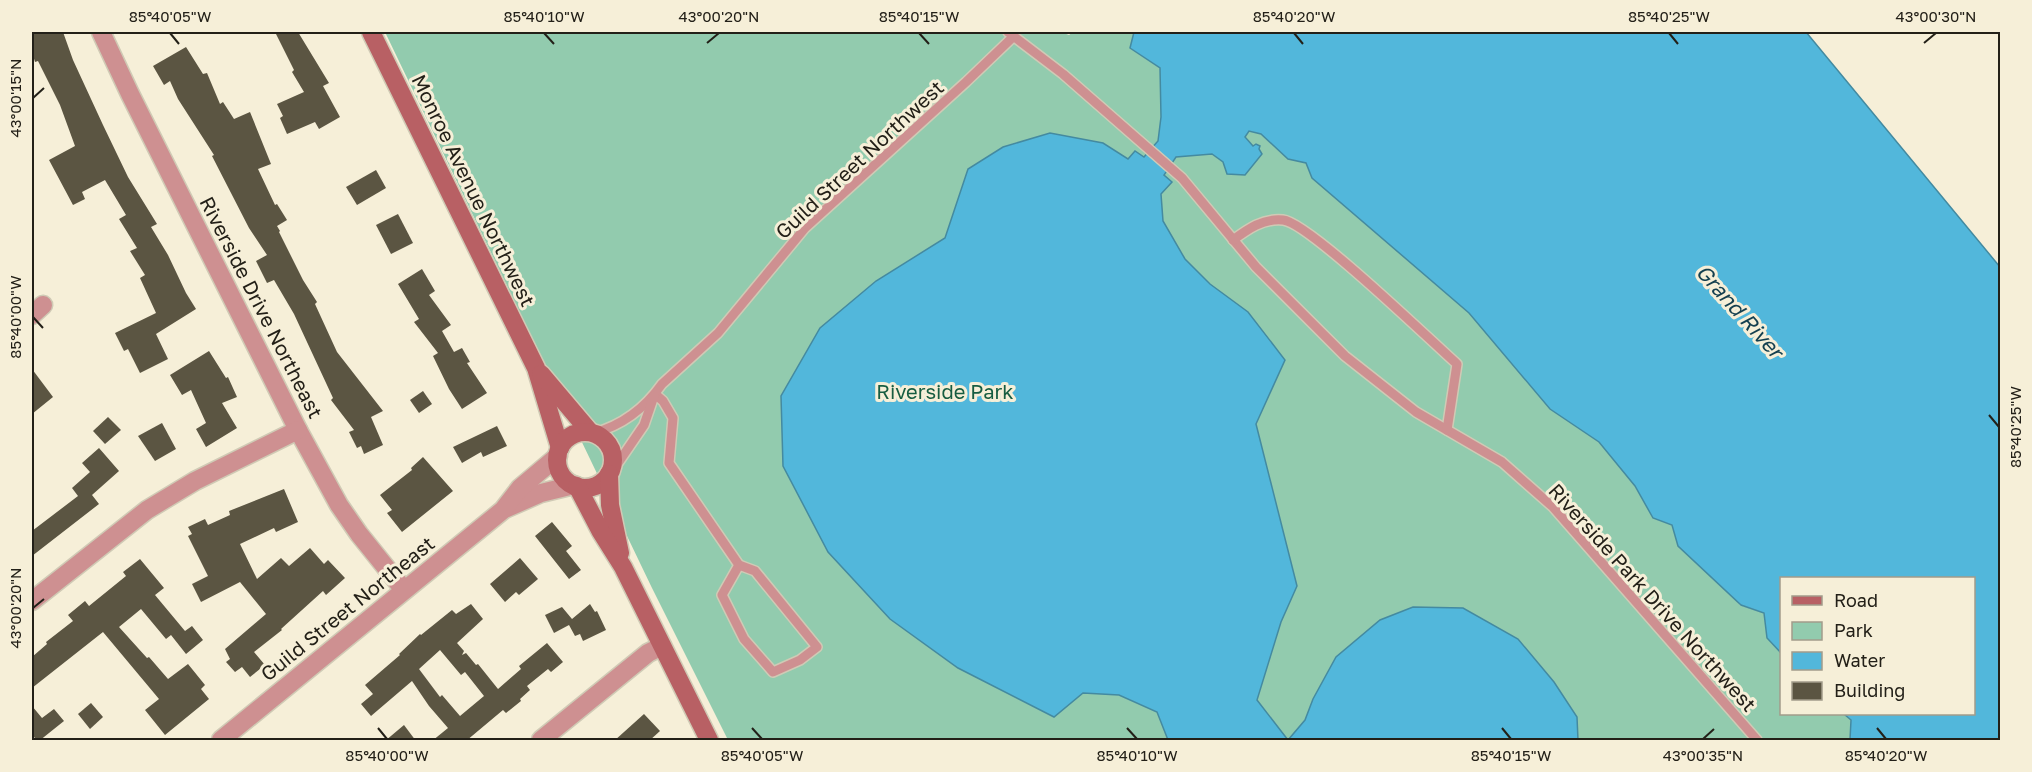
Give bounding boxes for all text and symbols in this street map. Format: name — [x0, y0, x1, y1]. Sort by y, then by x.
text: 85°40'05"W — [129, 7, 211, 25]
text: 85°40'10"W — [503, 7, 585, 25]
text: 43°00'20"N — [679, 7, 759, 25]
text: 85°40'15"W — [879, 7, 959, 25]
text: 85°40'20"W — [1253, 7, 1335, 25]
text: 85°40'25"W — [1628, 7, 1710, 25]
text: 43°00'30"N — [1895, 7, 1977, 25]
text: 43°00'15"N — [6, 59, 24, 137]
street label: Monroe Avenue Northwest — [407, 70, 541, 310]
street label: Guild Street Northwest — [770, 75, 948, 243]
street label: Riverside Drive Northeast — [196, 192, 328, 422]
water label: Grand River — [1691, 259, 1791, 365]
text: 85°40'00"W — [6, 275, 24, 359]
park label: Riverside Park — [876, 379, 1014, 403]
text: 85°40'25"W — [2006, 386, 2024, 468]
street label: Riverside Park Drive Northwest — [1544, 478, 1762, 716]
street label: Guild Street Northeast — [255, 531, 439, 685]
text: 43°00'20"N — [6, 568, 24, 648]
legend — [1780, 577, 1975, 715]
text: Road — [1834, 589, 1878, 611]
text: Park — [1834, 619, 1873, 641]
text: Water — [1834, 649, 1885, 671]
text: Building — [1834, 679, 1905, 701]
text: 85°40'00"W — [345, 746, 429, 764]
text: 85°40'05"W — [721, 746, 803, 764]
text: 85°40'10"W — [1096, 746, 1178, 764]
text: 85°40'15"W — [1471, 746, 1551, 764]
text: 43°00'35"N — [1663, 746, 1743, 764]
text: 85°40'20"W — [1845, 746, 1927, 764]

